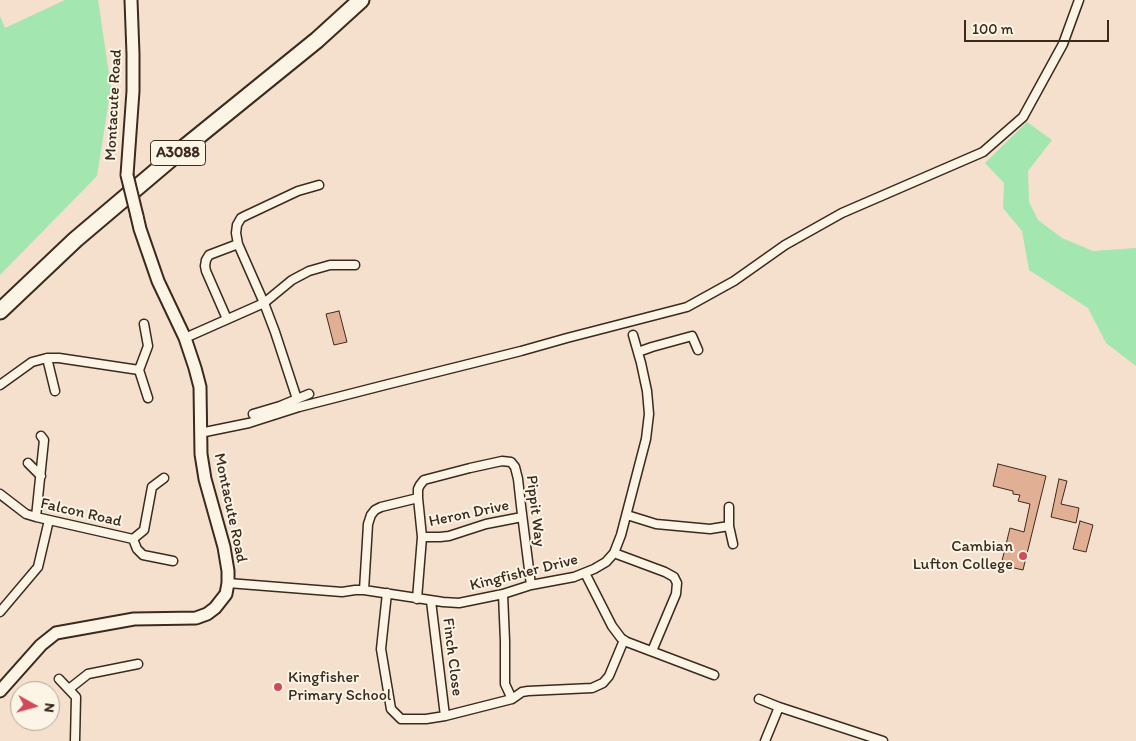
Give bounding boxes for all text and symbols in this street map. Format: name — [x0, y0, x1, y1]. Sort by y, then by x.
scale bar — [966, 10, 1111, 42]
text: 100 m — [972, 20, 1013, 38]
street label: Montacute Road — [101, 49, 127, 161]
road number: A3088 — [150, 140, 206, 166]
street label: Montacute Road — [209, 451, 251, 565]
street label: Pippit Way — [521, 474, 549, 548]
street label: Falcon Road — [38, 494, 124, 532]
street label: Heron Drive — [427, 496, 511, 532]
place label: Cambian Lufton College — [913, 537, 1013, 575]
street label: Kingfisher Drive — [468, 550, 580, 596]
marker: Cambian Lufton College — [1017, 550, 1029, 562]
street label: Finch Close — [438, 617, 466, 697]
place label: Kingfisher Primary School — [288, 668, 391, 706]
north arrow — [10, 681, 60, 731]
marker: Kingfisher Primary School — [272, 681, 284, 693]
text: N — [40, 702, 58, 713]

